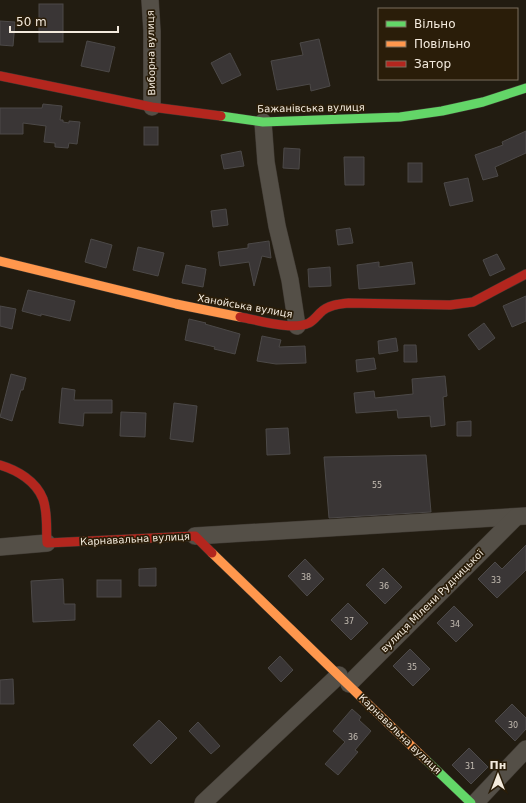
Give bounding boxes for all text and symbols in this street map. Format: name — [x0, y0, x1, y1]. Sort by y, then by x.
scale bar — [10, 8, 118, 34]
legend — [378, 8, 518, 80]
street label: Виборна вулиця — [145, 10, 157, 96]
text: 50 m — [16, 15, 47, 29]
text: Вільно — [414, 17, 456, 31]
text: Повільно — [414, 37, 471, 51]
text: Затор — [414, 57, 451, 71]
street label: Бажанівська вулиця — [257, 102, 365, 114]
street label: Ханойська вулиця — [197, 292, 293, 320]
house number: 55 — [372, 481, 382, 490]
street label: Карнавальна вулиця — [80, 531, 190, 547]
street label: вулиця Мілени Рудницької — [378, 547, 486, 655]
house number: 38 — [301, 573, 311, 582]
house number: 33 — [491, 576, 501, 585]
house number: 36 — [379, 582, 389, 591]
house number: 37 — [344, 617, 354, 626]
house number: 34 — [450, 620, 460, 629]
house number: 35 — [407, 663, 417, 672]
street label: Карнавальна вулиця — [357, 692, 443, 776]
house number: 30 — [508, 721, 518, 730]
house number: 36 — [348, 733, 358, 742]
north arrow — [478, 755, 518, 795]
text: Пн — [490, 759, 506, 772]
house number: 31 — [465, 762, 475, 771]

